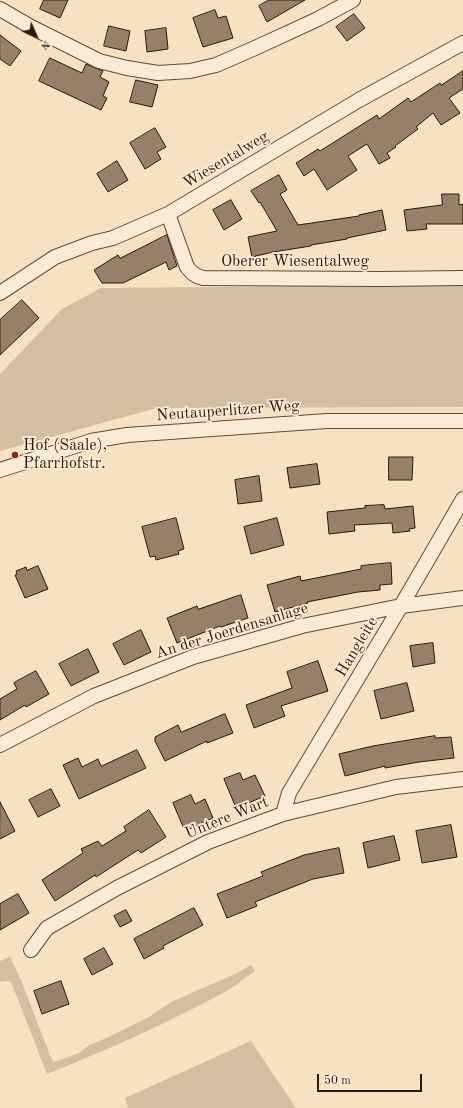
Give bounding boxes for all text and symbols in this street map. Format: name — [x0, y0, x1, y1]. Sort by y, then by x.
north arrow — [16, 16, 56, 56]
text: N — [38, 38, 52, 52]
street label: Wiesentalweg — [180, 127, 272, 193]
street label: Oberer Wiesentalweg — [221, 252, 369, 272]
street label: Neutauperlitzer Weg — [156, 396, 300, 426]
place label: Hof (Saale), Pfarrhofstr. — [23, 436, 107, 474]
marker: Hof (Saale), Pfarrhofstr. — [10, 450, 20, 460]
street label: An der Joerdensanlage — [153, 599, 311, 663]
street label: Hangleite — [332, 613, 382, 681]
street label: Untere Wart — [182, 793, 272, 843]
scale bar — [319, 1066, 424, 1092]
text: 50 m — [324, 1075, 351, 1087]

